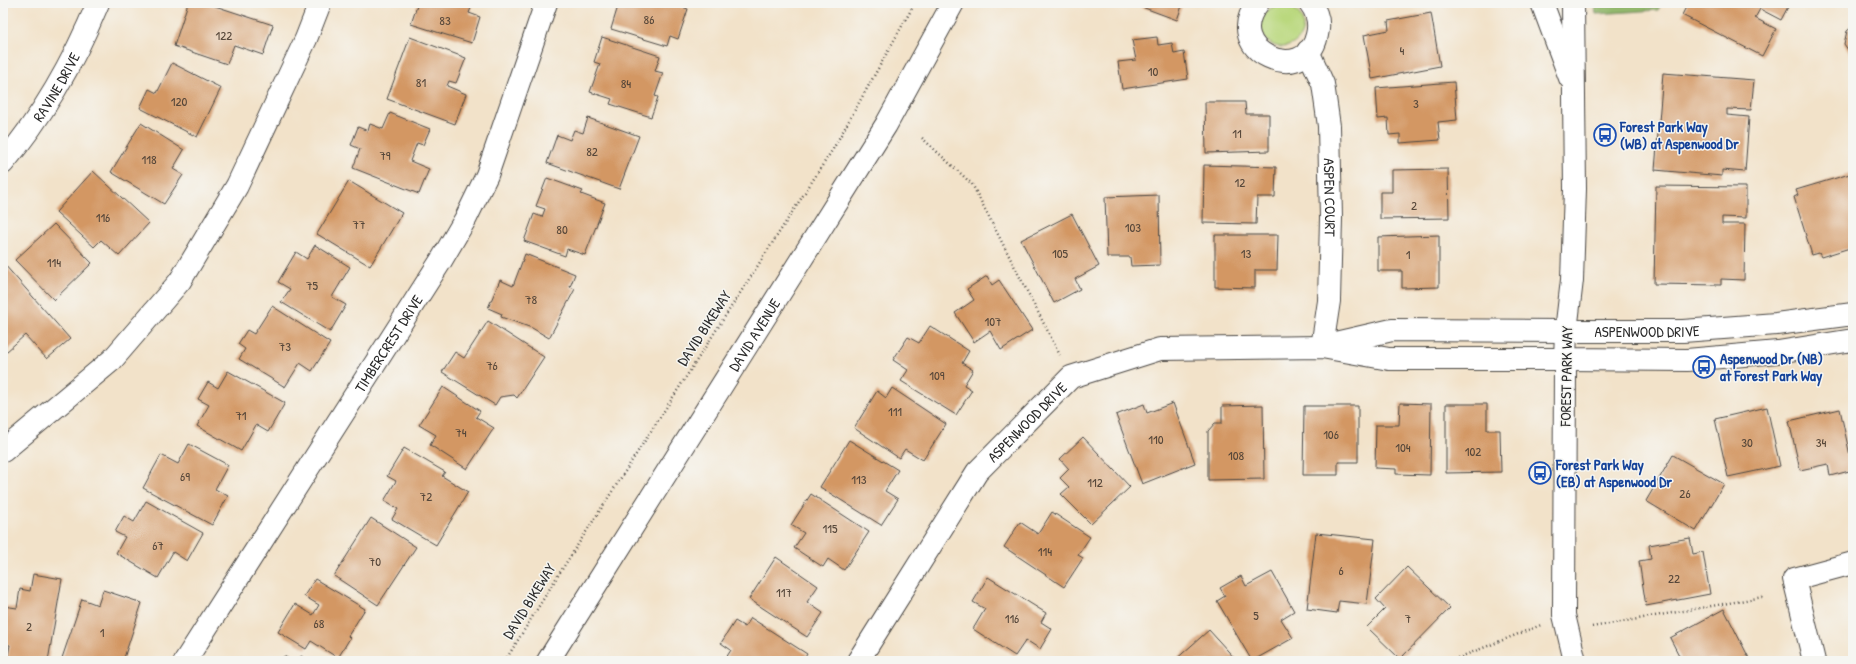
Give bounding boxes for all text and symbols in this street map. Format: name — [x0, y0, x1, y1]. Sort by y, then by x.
house number: 86 — [644, 10, 654, 28]
house number: 83 — [439, 11, 451, 29]
house number: 122 — [216, 26, 232, 44]
house number: 4 — [1400, 41, 1405, 59]
street label: RAVINE DRIVE — [27, 48, 84, 125]
house number: 10 — [1148, 62, 1158, 80]
house number: 81 — [416, 73, 426, 91]
house number: 84 — [621, 74, 631, 92]
house number: 120 — [171, 92, 187, 110]
house number: 3 — [1413, 94, 1419, 112]
place label: Forest Park Way (WB) at Aspenwood Dr — [1619, 116, 1739, 155]
bus stop icon: Forest Park Way (WB) at Aspenwood Dr — [1592, 122, 1618, 148]
house number: 11 — [1232, 124, 1242, 142]
house number: 82 — [586, 142, 598, 160]
house number: 79 — [379, 146, 391, 164]
house number: 118 — [141, 150, 157, 168]
street label: ASPEN COURT — [1319, 158, 1342, 238]
house number: 12 — [1235, 173, 1245, 191]
house number: 2 — [1411, 196, 1417, 214]
house number: 116 — [96, 208, 110, 226]
house number: 77 — [353, 215, 365, 233]
house number: 103 — [1125, 218, 1141, 236]
house number: 80 — [556, 220, 568, 238]
house number: 105 — [1052, 244, 1069, 262]
house number: 13 — [1241, 244, 1251, 262]
house number: 1 — [1406, 245, 1411, 263]
house number: 114 — [47, 253, 61, 271]
house number: 75 — [306, 276, 318, 294]
street label: DAVID BIKEWAY — [672, 286, 736, 370]
street label: TIMBERCREST DRIVE — [349, 290, 427, 396]
house number: 78 — [525, 290, 537, 308]
street label: DAVID AVENUE — [723, 294, 785, 375]
house number: 107 — [985, 312, 1001, 330]
street label: ASPENWOOD DRIVE — [1594, 319, 1701, 342]
street label: FOREST PARK WAY — [1555, 325, 1577, 427]
house number: 73 — [279, 337, 291, 355]
place label: Aspenwood Dr (NB) at Forest Park Way — [1720, 348, 1823, 387]
bus stop icon: Aspenwood Dr (NB) at Forest Park Way — [1691, 354, 1717, 380]
house number: 76 — [486, 356, 498, 374]
house number: 109 — [929, 366, 945, 384]
street label: ASPENWOOD DRIVE — [982, 377, 1071, 467]
house number: 111 — [888, 402, 902, 420]
house number: 71 — [235, 406, 247, 424]
house number: 74 — [455, 423, 467, 441]
house number: 106 — [1323, 425, 1339, 443]
house number: 110 — [1148, 430, 1164, 448]
house number: 30 — [1741, 433, 1753, 451]
house number: 34 — [1816, 433, 1826, 451]
house number: 104 — [1395, 438, 1411, 456]
house number: 102 — [1465, 442, 1481, 460]
house number: 108 — [1228, 446, 1244, 464]
place label: Forest Park Way (EB) at Aspenwood Dr — [1555, 454, 1672, 493]
bus stop icon: Forest Park Way (EB) at Aspenwood Dr — [1527, 460, 1553, 486]
house number: 69 — [180, 467, 190, 485]
house number: 113 — [851, 470, 867, 488]
house number: 112 — [1087, 473, 1103, 491]
house number: 26 — [1679, 484, 1691, 502]
house number: 72 — [420, 487, 432, 505]
house number: 115 — [823, 519, 838, 537]
house number: 67 — [152, 536, 164, 554]
house number: 114 — [1038, 542, 1052, 560]
house number: 70 — [369, 552, 381, 570]
street label: DAVID BIKEWAY — [497, 559, 561, 643]
house number: 6 — [1338, 561, 1344, 579]
house number: 22 — [1668, 569, 1680, 587]
house number: 117 — [776, 583, 792, 601]
house number: 5 — [1253, 606, 1259, 624]
house number: 116 — [1005, 609, 1019, 627]
house number: 7 — [1405, 609, 1411, 627]
house number: 68 — [314, 614, 325, 632]
house number: 2 — [26, 617, 32, 635]
house number: 1 — [100, 623, 105, 641]

